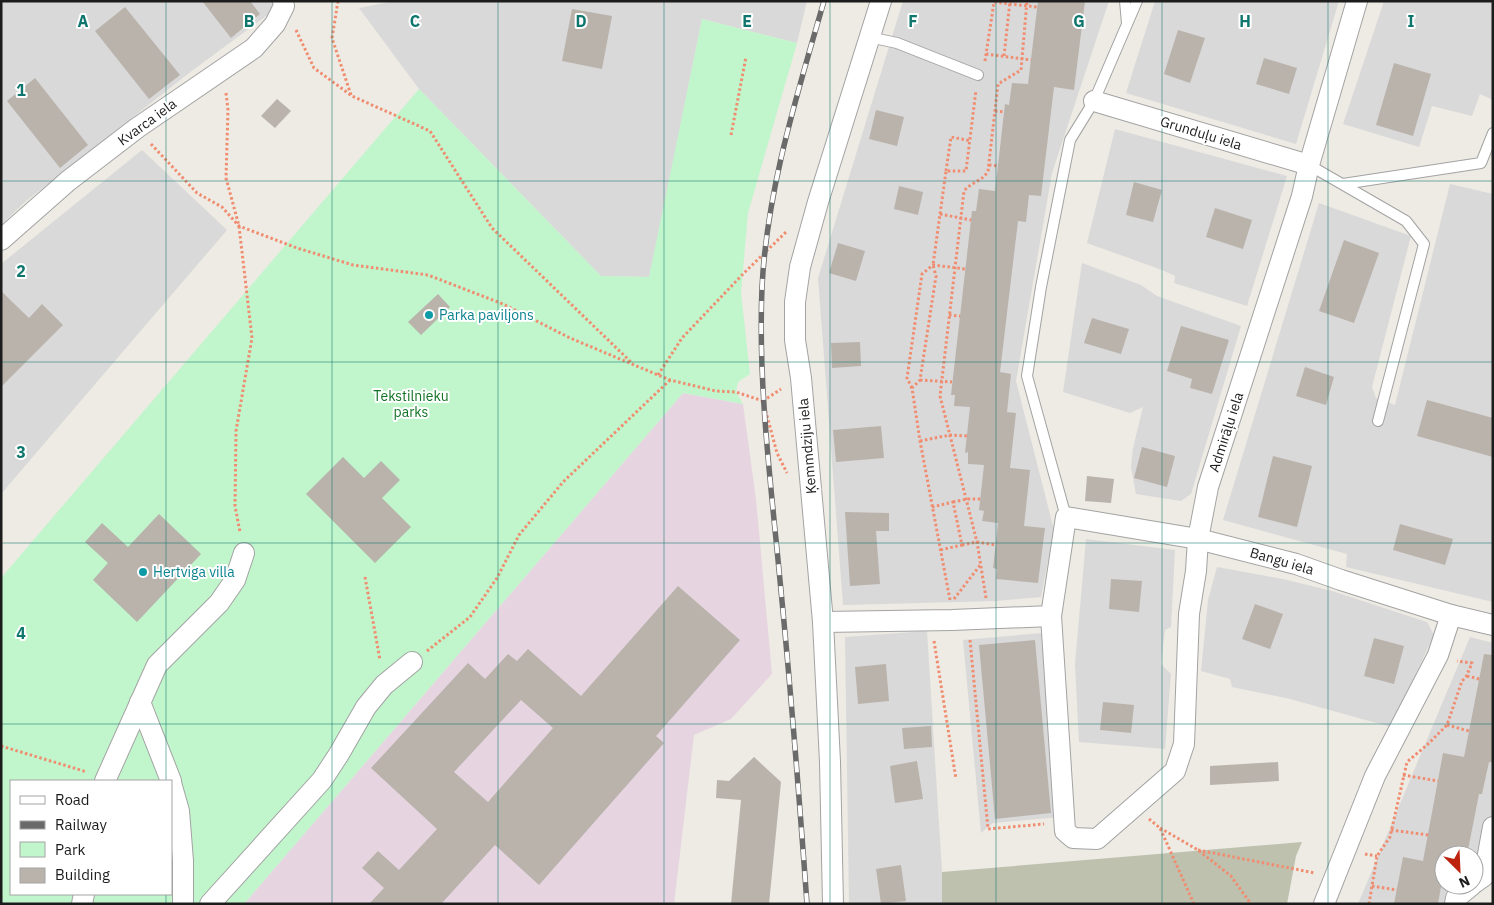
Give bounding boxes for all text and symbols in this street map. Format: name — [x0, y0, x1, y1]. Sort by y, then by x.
text: A — [78, 11, 89, 31]
text: B — [244, 11, 255, 31]
text: C — [410, 11, 420, 31]
text: D — [575, 11, 587, 31]
text: E — [742, 11, 752, 31]
text: F — [908, 11, 918, 31]
text: G — [1073, 11, 1085, 31]
text: H — [1239, 11, 1251, 31]
text: I — [1408, 11, 1415, 31]
text: 1 — [16, 80, 26, 100]
street label: Kvarca iela — [114, 94, 180, 149]
street label: Grunduļu iela — [1158, 112, 1244, 154]
text: 2 — [16, 261, 26, 281]
place label: Parka paviljons — [439, 306, 534, 324]
marker: Parka paviljons — [423, 309, 435, 321]
park label: Tekstilnieku parks — [373, 387, 449, 421]
street label: Admirāļu iela — [1205, 389, 1248, 474]
street label: Ķemmdziju iela — [794, 397, 820, 495]
text: 3 — [16, 442, 26, 462]
street label: Bangu iela — [1248, 543, 1317, 579]
place label: Hertviga villa — [153, 563, 235, 581]
marker: Hertviga villa — [137, 566, 149, 578]
text: 4 — [16, 623, 26, 643]
legend — [10, 780, 172, 895]
text: Road — [55, 790, 90, 809]
text: Railway — [55, 815, 108, 834]
text: Park — [55, 840, 85, 859]
north arrow — [1434, 845, 1484, 895]
text: Building — [55, 865, 110, 884]
text: N — [1456, 872, 1473, 892]

